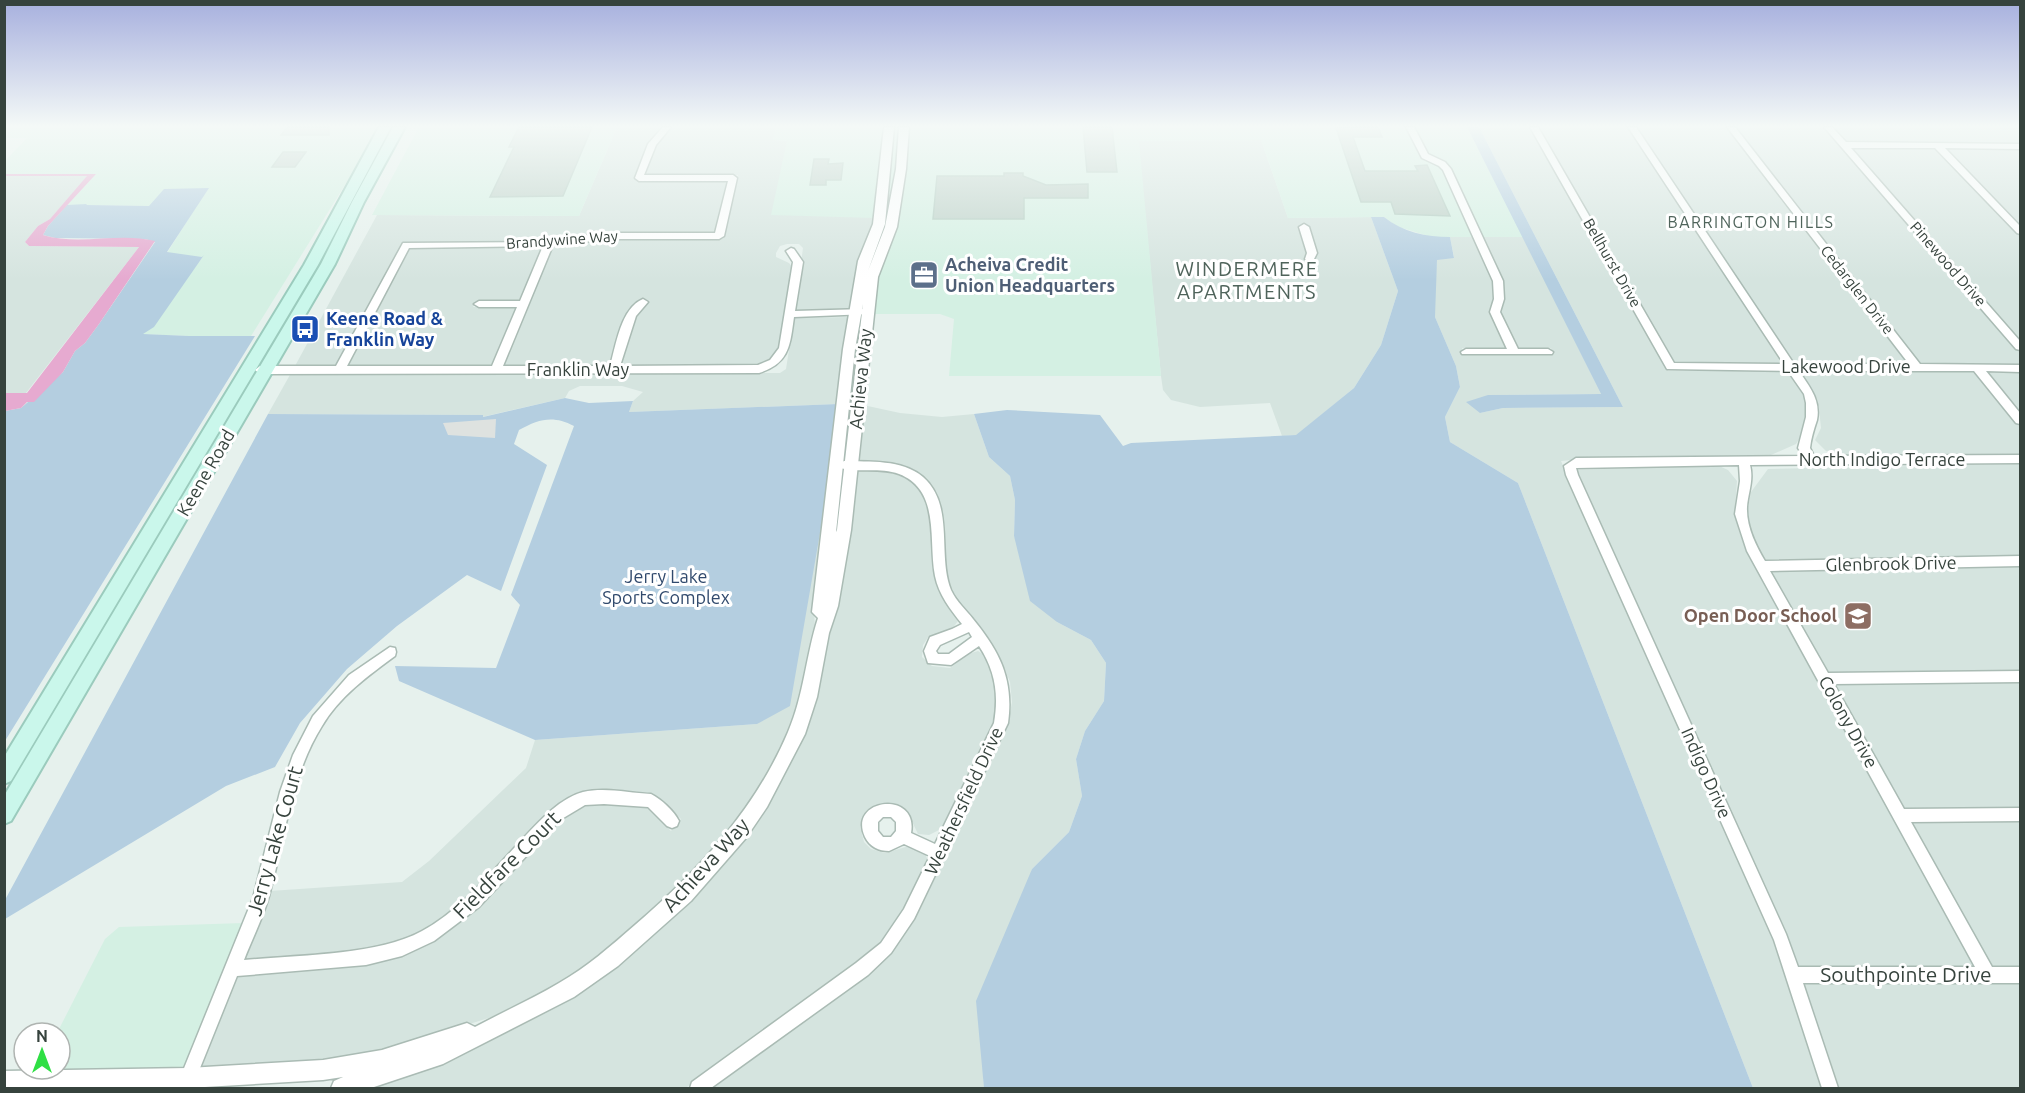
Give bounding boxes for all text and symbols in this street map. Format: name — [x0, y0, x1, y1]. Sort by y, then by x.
district label: BARRINGTON HILLS — [1668, 213, 1834, 231]
street label: Bellhurst Drive — [1580, 215, 1645, 310]
street label: Pinewood Drive — [1907, 218, 1990, 309]
street label: Brandywine Way — [506, 227, 618, 252]
street label: Cedarglen Drive — [1817, 242, 1897, 337]
place label: Acheiva Credit Union Headquarters — [945, 254, 1115, 295]
district label: WINDERMERE APARTMENTS — [1176, 257, 1319, 303]
office icon: Acheiva Credit Union Headquarters — [908, 259, 940, 291]
place label: Keene Road & Franklin Way — [326, 308, 443, 349]
bus stop icon: Keene Road & Franklin Way — [289, 313, 321, 345]
street label: Achieva Way — [845, 327, 875, 430]
street label: Lakewood Drive — [1781, 356, 1911, 376]
street label: Franklin Way — [527, 359, 629, 379]
street label: Keene Road — [172, 426, 238, 519]
street label: North Indigo Terrace — [1799, 449, 1965, 469]
street label: Glenbrook Drive — [1825, 552, 1957, 574]
park label: Jerry Lake Sports Complex — [602, 566, 730, 607]
school or university icon: Open Door School — [1842, 600, 1874, 632]
place label: Open Door School — [1684, 605, 1838, 625]
street label: Colony Drive — [1815, 672, 1882, 771]
street label: Weathersfield Drive — [920, 724, 1006, 878]
street label: Indigo Drive — [1678, 724, 1736, 821]
street label: Jerry Lake Court — [241, 763, 307, 918]
street label: Fieldfare Court — [448, 806, 565, 923]
street label: Achieva Way — [657, 813, 754, 916]
street label: Southpointe Drive — [1820, 962, 1992, 986]
north arrow — [12, 1021, 72, 1081]
text: N — [36, 1027, 48, 1045]

